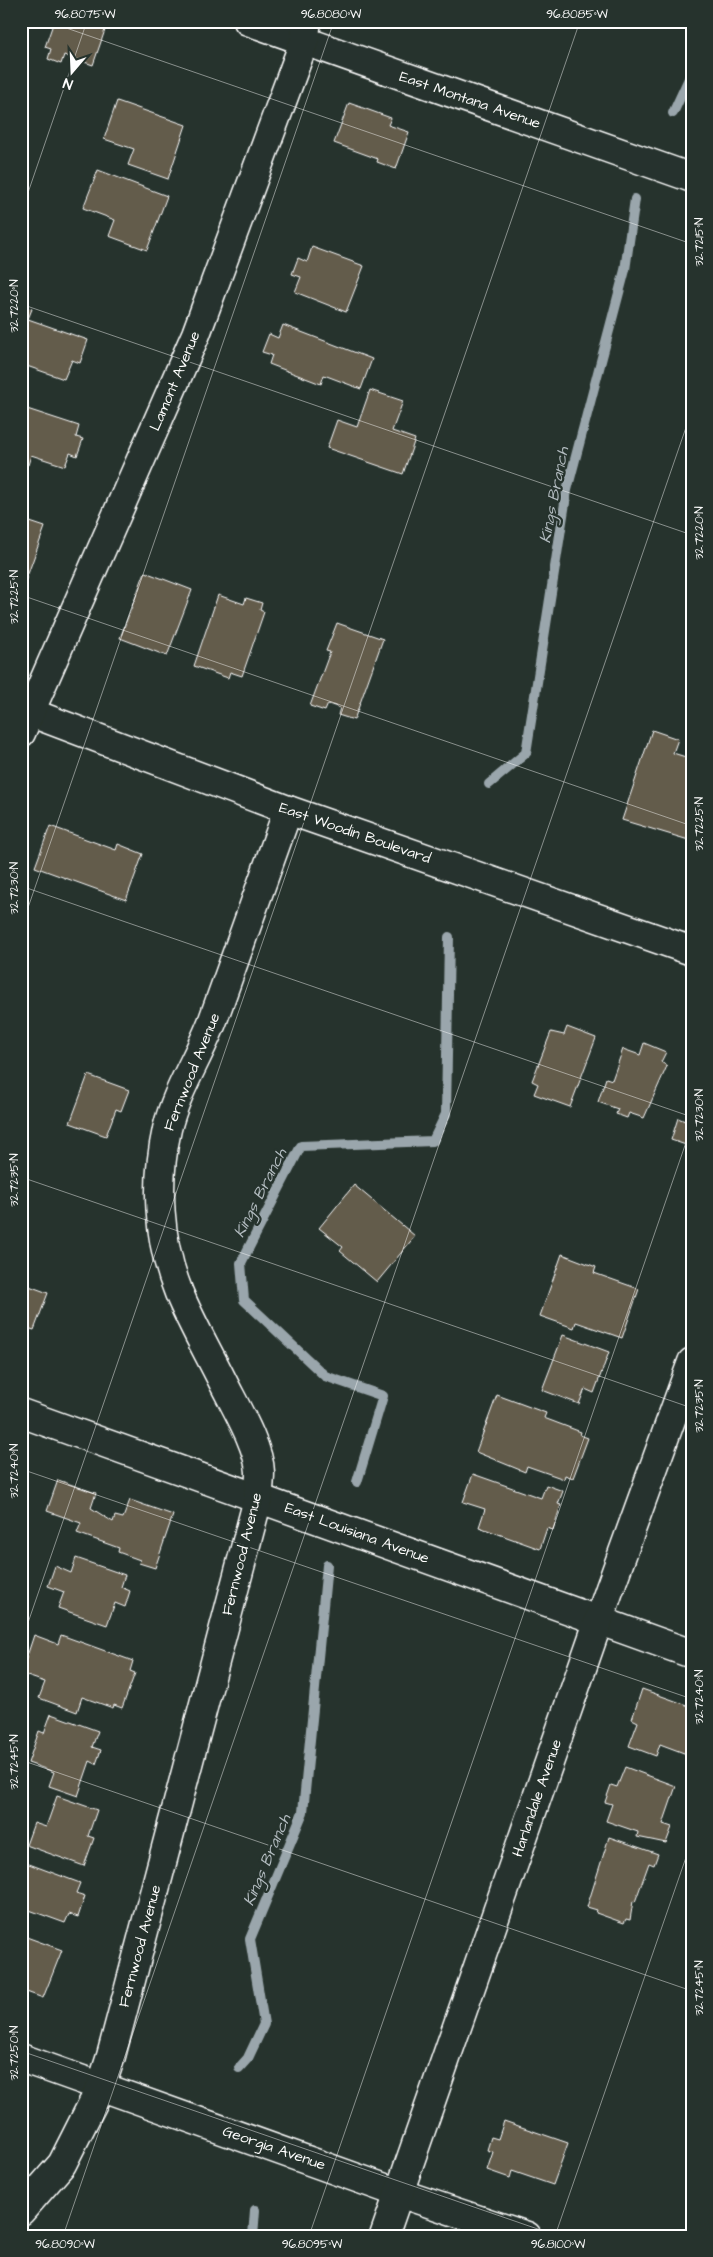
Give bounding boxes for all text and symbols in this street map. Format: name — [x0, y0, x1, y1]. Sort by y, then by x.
text: 96.8075°W — [54, 6, 116, 23]
text: 96.8080°W — [301, 6, 362, 23]
text: 96.8085°W — [546, 6, 609, 23]
north arrow — [48, 48, 98, 98]
street label: East Montana Avenue — [397, 66, 543, 134]
text: N — [60, 72, 76, 94]
text: 32.7215°N — [691, 217, 708, 267]
text: 32.7220°N — [6, 279, 23, 333]
street label: Lamont Avenue — [145, 328, 205, 434]
water label: Kings Branch — [534, 444, 575, 545]
text: 32.7220°N — [691, 506, 708, 560]
text: 32.7225°N — [6, 569, 23, 624]
text: 32.7225°N — [691, 796, 708, 851]
street label: East Woodin Boulevard — [276, 797, 434, 869]
text: 32.7230°N — [6, 861, 23, 914]
street label: Fernwood Avenue — [159, 1010, 225, 1134]
text: 32.7230°N — [691, 1088, 708, 1141]
water label: Kings Branch — [228, 1144, 293, 1242]
text: 32.7235°N — [6, 1153, 23, 1207]
text: 32.7235°N — [691, 1379, 708, 1433]
text: 32.7240°N — [6, 1443, 23, 1498]
street label: Fernwood Avenue — [217, 1490, 267, 1618]
street label: East Louisiana Avenue — [282, 1497, 432, 1569]
text: 32.7240°N — [691, 1669, 708, 1724]
text: 32.7245°N — [6, 1734, 23, 1790]
street label: Harlandale Avenue — [507, 1736, 567, 1860]
water label: Kings Branch — [238, 1810, 297, 1909]
street label: Fernwood Avenue — [114, 1883, 166, 2009]
text: 32.7245°N — [691, 1960, 708, 2016]
text: 32.7250°N — [6, 2025, 23, 2081]
street label: Georgia Avenue — [219, 2121, 328, 2176]
text: 96.8090°W — [35, 2236, 96, 2253]
text: 96.8095°W — [282, 2236, 343, 2253]
text: 96.8100°W — [531, 2236, 586, 2253]

